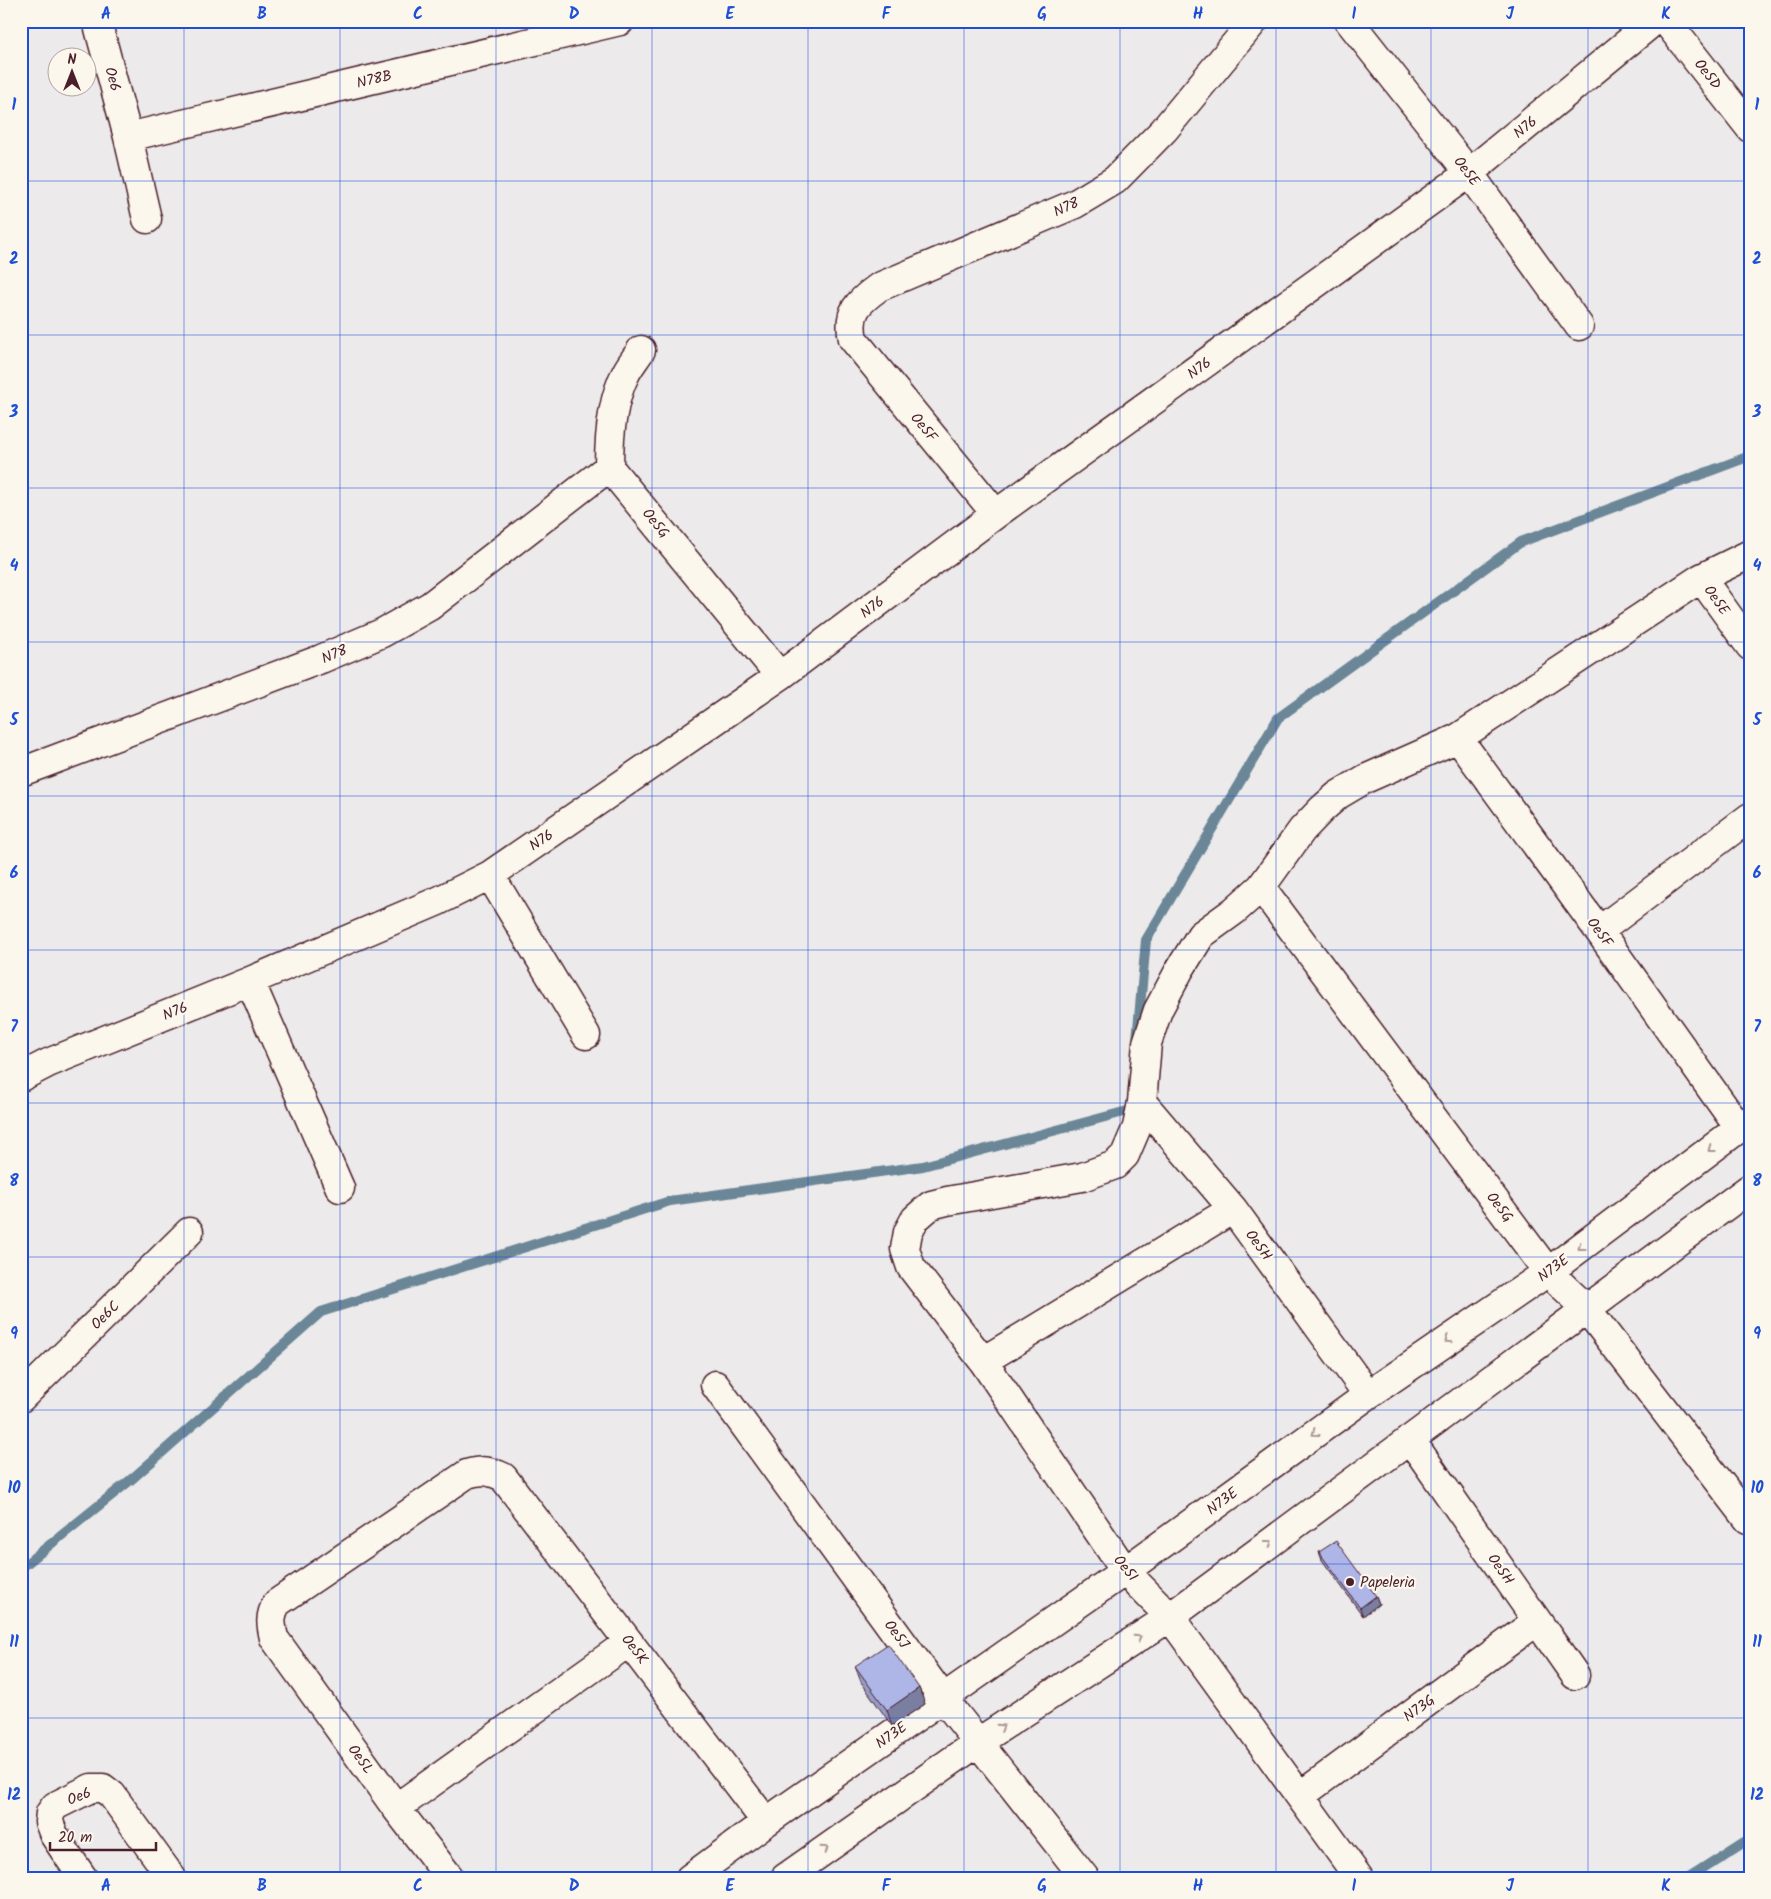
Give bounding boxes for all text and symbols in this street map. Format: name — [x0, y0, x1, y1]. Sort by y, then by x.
text: A — [101, 2, 111, 27]
text: B — [257, 2, 267, 27]
text: C — [413, 2, 423, 27]
text: D — [569, 2, 580, 27]
text: E — [726, 2, 736, 27]
text: F — [882, 2, 892, 27]
text: G — [1037, 2, 1047, 27]
text: H — [1193, 2, 1203, 27]
text: I — [1352, 2, 1357, 27]
text: J — [1506, 2, 1515, 27]
text: K — [1661, 2, 1671, 27]
north arrow — [48, 48, 98, 98]
text: N — [68, 49, 77, 71]
street label: Oe5D — [1687, 54, 1727, 96]
street label: Oe6 — [97, 64, 127, 94]
street label: N78B — [354, 64, 394, 96]
text: 1 — [12, 93, 17, 118]
text: 1 — [1755, 93, 1760, 118]
street label: N76 — [1508, 110, 1543, 145]
street label: Oe5E — [1447, 151, 1486, 193]
street label: N78 — [1050, 191, 1084, 224]
text: 2 — [9, 247, 19, 272]
text: 2 — [1752, 247, 1762, 272]
street label: N76 — [1182, 352, 1217, 386]
text: 3 — [9, 400, 19, 425]
text: 3 — [1752, 400, 1762, 425]
street label: Oe5F — [904, 408, 943, 448]
street label: Oe5G — [635, 503, 675, 544]
text: 4 — [10, 554, 19, 579]
text: 4 — [1753, 554, 1762, 579]
street label: Oe5E — [1697, 580, 1736, 622]
street label: N76 — [855, 591, 890, 625]
street label: N78 — [318, 638, 352, 671]
text: 5 — [9, 708, 20, 733]
text: 5 — [1752, 708, 1763, 733]
street label: N76 — [524, 824, 559, 858]
text: 6 — [10, 861, 19, 886]
text: 6 — [1753, 861, 1762, 886]
street label: Oe5F — [1580, 913, 1619, 953]
street label: N76 — [159, 996, 192, 1028]
text: 7 — [10, 1015, 18, 1040]
text: 7 — [1753, 1015, 1761, 1040]
one-way arrow — [1707, 1143, 1717, 1152]
text: 8 — [9, 1169, 19, 1194]
text: 8 — [1752, 1169, 1762, 1194]
street label: Oe5G — [1480, 1187, 1519, 1228]
street label: Oe5H — [1238, 1225, 1278, 1266]
one-way arrow — [1577, 1241, 1587, 1250]
street label: N73E — [1533, 1248, 1576, 1289]
street label: Oe6C — [85, 1295, 126, 1336]
text: 9 — [10, 1322, 18, 1347]
text: 9 — [1753, 1322, 1761, 1347]
one-way arrow — [1444, 1334, 1454, 1343]
one-way arrow — [1312, 1428, 1321, 1436]
text: 10 — [7, 1476, 21, 1501]
text: 10 — [1750, 1476, 1764, 1501]
street label: N73E — [1202, 1481, 1245, 1522]
one-way arrow — [1263, 1540, 1273, 1549]
street label: Oe5H — [1481, 1549, 1520, 1590]
street label: Oe5I — [1107, 1550, 1144, 1588]
place label: Papeleria — [1360, 1571, 1415, 1595]
marker: Papeleria — [1344, 1576, 1356, 1588]
street label: Oe5J — [877, 1615, 916, 1655]
street label: Oe5K — [615, 1629, 654, 1670]
text: 11 — [9, 1630, 19, 1655]
text: 11 — [1752, 1630, 1762, 1655]
one-way arrow — [1132, 1635, 1141, 1644]
street label: N73G — [1398, 1689, 1441, 1729]
street label: N73E — [871, 1715, 914, 1756]
one-way arrow — [996, 1724, 1005, 1733]
street label: Oe5L — [341, 1740, 379, 1780]
street label: Oe6 — [64, 1781, 95, 1813]
text: 12 — [7, 1783, 21, 1808]
text: 12 — [1750, 1783, 1764, 1808]
scale bar — [50, 1819, 156, 1851]
text: 20 m — [58, 1826, 92, 1850]
one-way arrow — [819, 1846, 829, 1855]
text: A — [101, 1874, 111, 1899]
text: B — [257, 1874, 267, 1899]
text: C — [413, 1874, 423, 1899]
text: D — [569, 1874, 580, 1899]
text: E — [726, 1874, 736, 1899]
text: F — [882, 1874, 892, 1899]
text: G — [1037, 1874, 1047, 1899]
text: H — [1193, 1874, 1203, 1899]
text: I — [1352, 1874, 1357, 1899]
text: J — [1506, 1874, 1515, 1899]
text: K — [1661, 1874, 1671, 1899]

